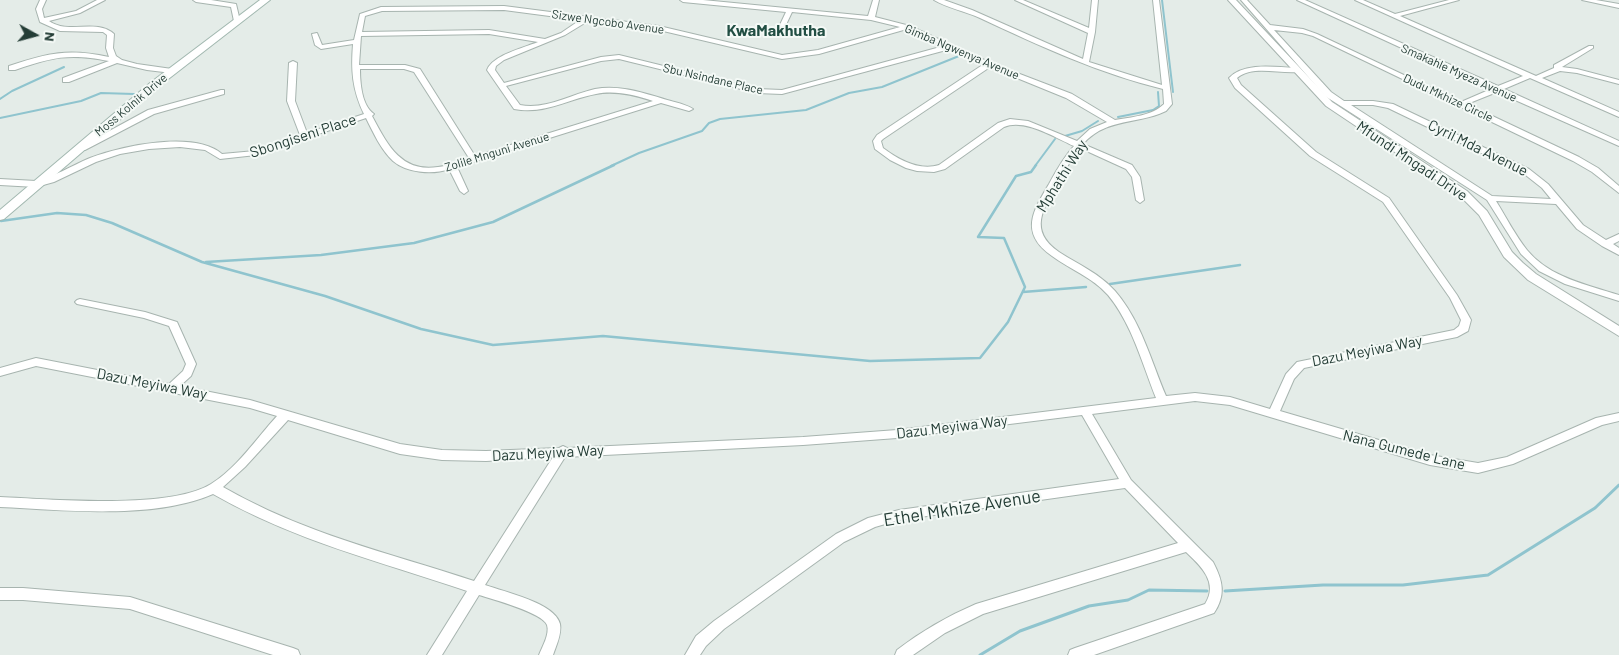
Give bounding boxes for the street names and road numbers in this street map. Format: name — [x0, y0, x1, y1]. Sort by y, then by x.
street label: Sizwe Ngcobo Avenue — [551, 7, 665, 37]
street label: Gimba Ngwenya Avenue — [902, 21, 1022, 83]
street label: Smakahle Myeza Avenue — [1399, 41, 1519, 105]
street label: Sbu Nsindane Place — [662, 60, 764, 98]
street label: Moss Kolnik Drive — [92, 71, 170, 139]
street label: Dudu Mkhize Circle — [1401, 71, 1495, 125]
street label: Sbongiseni Place — [248, 110, 358, 162]
street label: Cyril Mda Avenue — [1425, 116, 1531, 180]
street label: Mfundi Mngadi Drive — [1353, 117, 1471, 205]
street label: Zolile Mnguni Avenue — [443, 129, 551, 175]
street label: Mphathi Way — [1033, 136, 1091, 216]
street label: Dazu Meyiwa Way — [1310, 331, 1424, 371]
street label: Dazu Meyiwa Way — [95, 364, 209, 404]
street label: Dazu Meyiwa Way — [895, 411, 1009, 443]
street label: Nana Gumede Lane — [1341, 426, 1467, 474]
street label: Dazu Meyiwa Way — [492, 441, 604, 465]
street label: Ethel Mkhize Avenue — [882, 485, 1042, 531]

